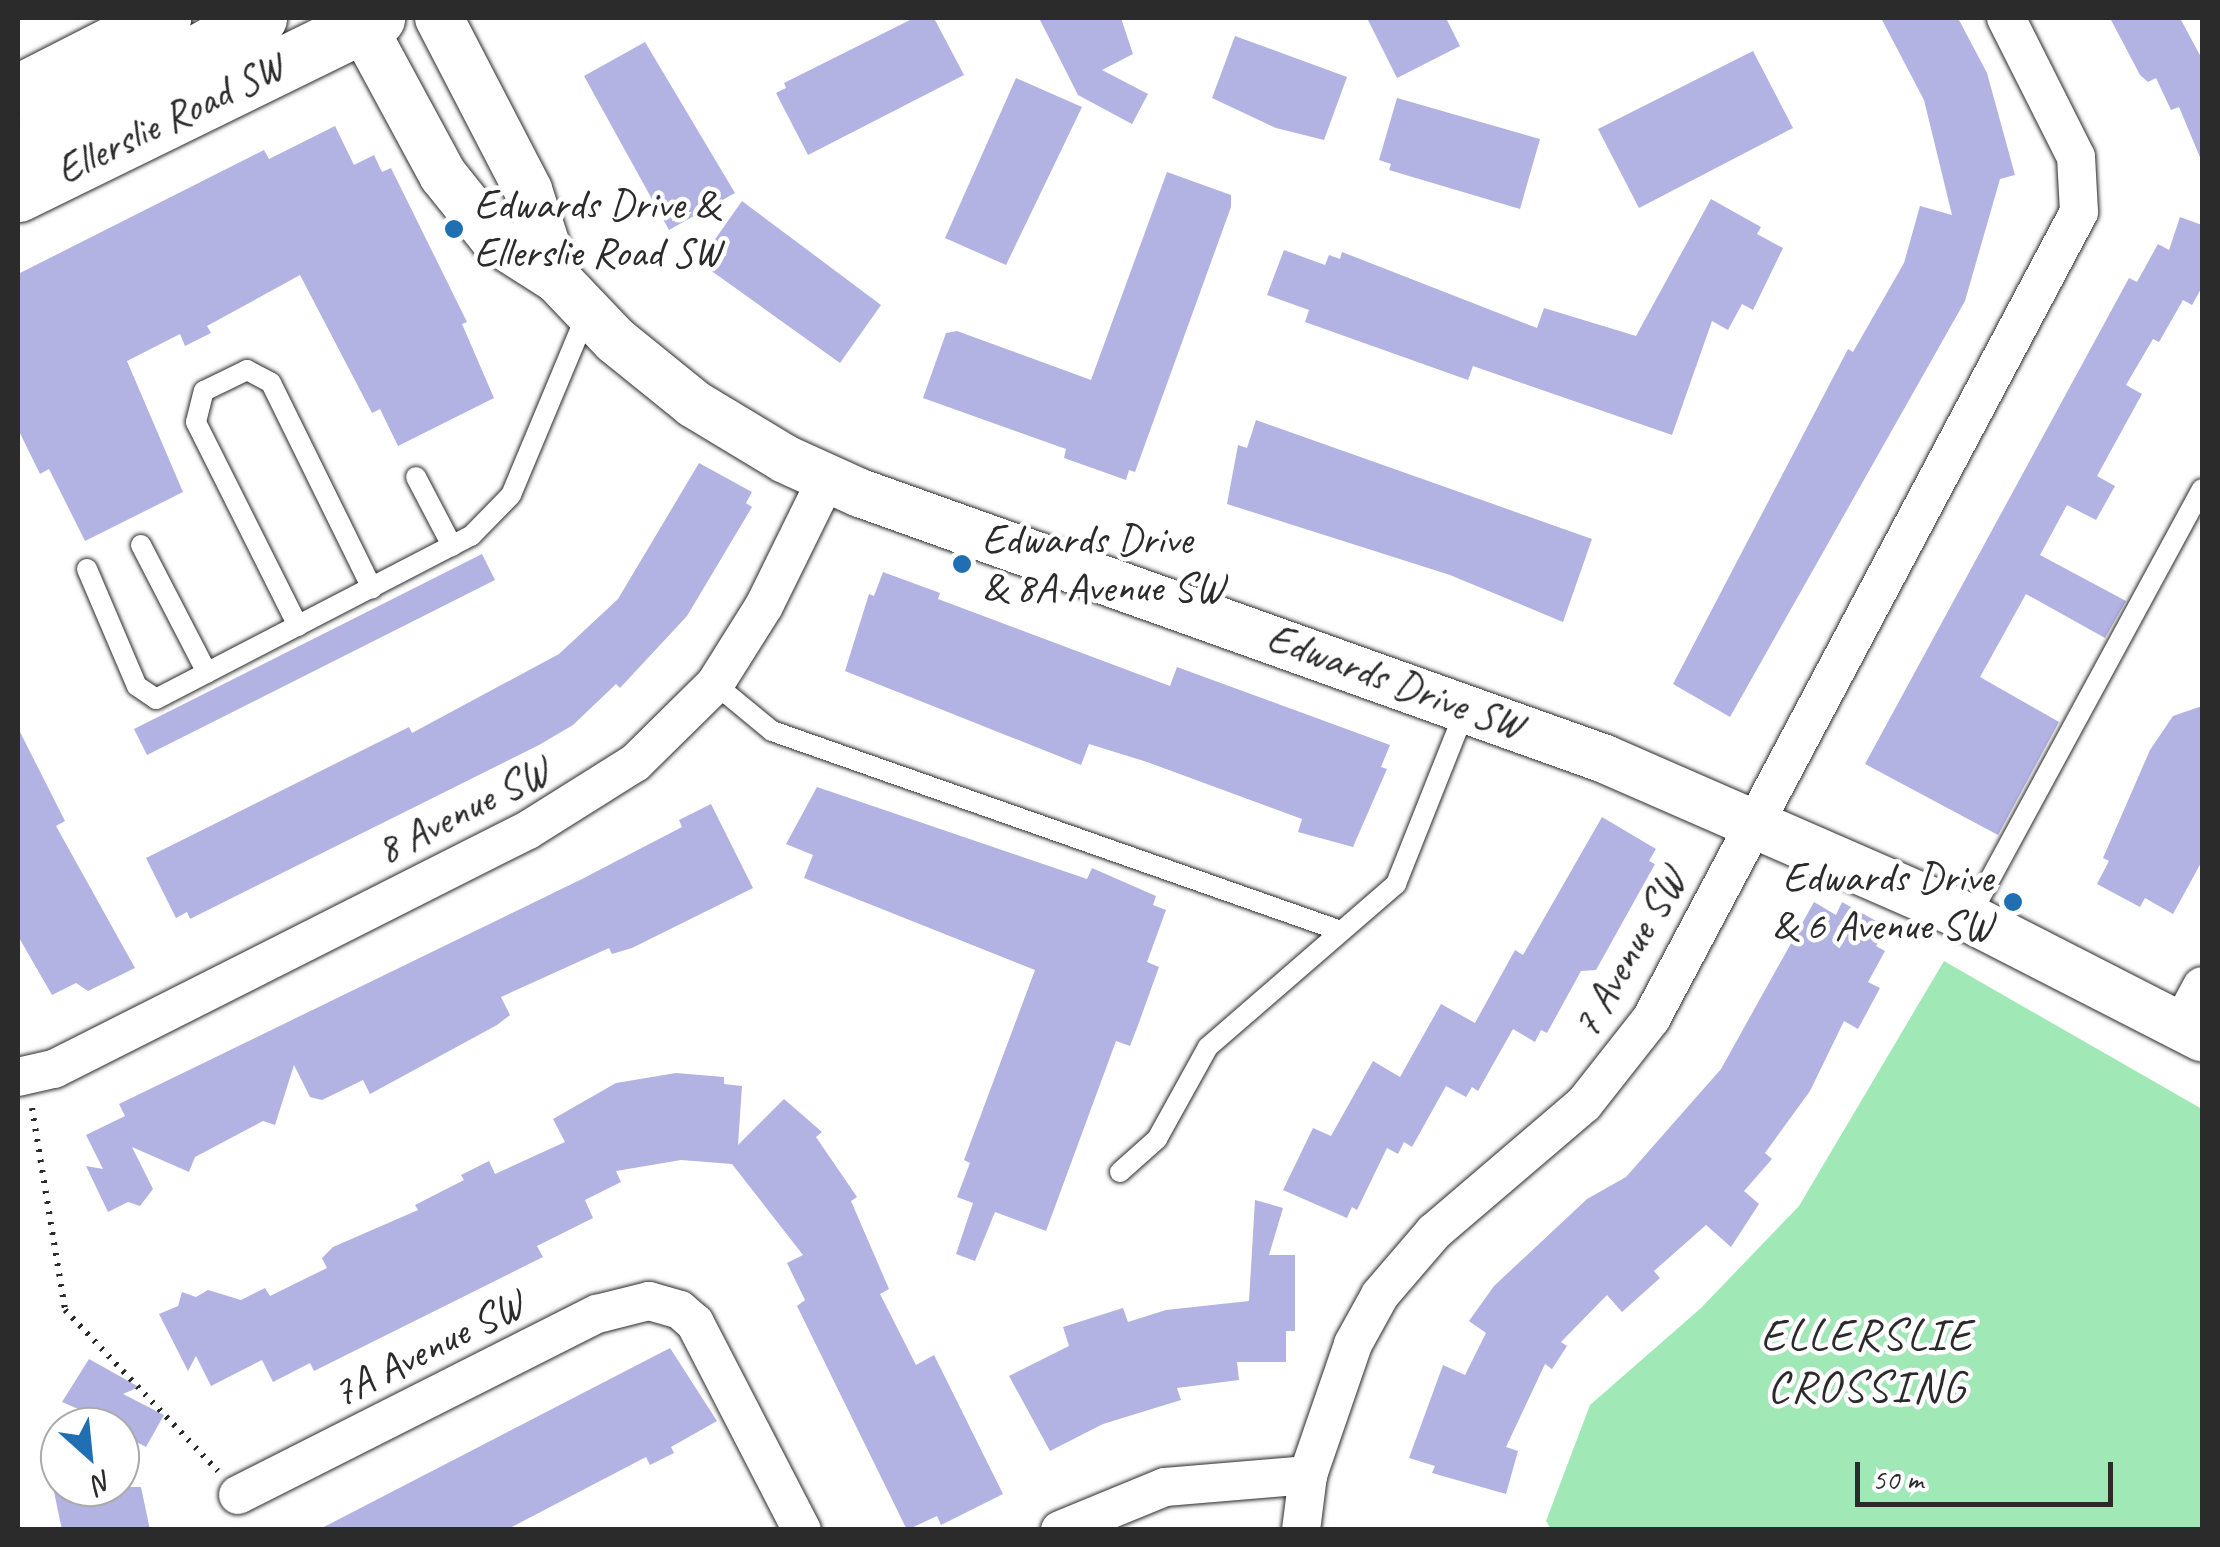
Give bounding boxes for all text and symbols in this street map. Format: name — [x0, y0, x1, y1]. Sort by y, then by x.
street label: Ellerslie Road SW — [46, 42, 294, 196]
place label: Edwards Drive & Ellerslie Road SW — [474, 180, 724, 278]
marker: Edwards Drive & Ellerslie Road SW — [443, 218, 465, 240]
place label: Edwards Drive & 8A Avenue SW — [982, 515, 1224, 614]
marker: Edwards Drive & 8A Avenue SW — [951, 553, 973, 575]
street label: Edwards Drive SW — [1259, 612, 1531, 752]
street label: 8 Avenue SW — [368, 746, 558, 876]
place label: Edwards Drive & 6 Avenue SW — [1772, 853, 1993, 951]
street label: 7 Avenue SW — [1560, 859, 1698, 1047]
marker: Edwards Drive & 6 Avenue SW — [2002, 891, 2024, 913]
street label: 7A Avenue SW — [324, 1279, 532, 1419]
district label: ELLERSLIE CROSSING — [1762, 1308, 1972, 1414]
north arrow — [40, 1407, 140, 1507]
scale bar — [1860, 1442, 2118, 1504]
text: 50 m — [1872, 1460, 1923, 1498]
text: N — [87, 1463, 119, 1502]

